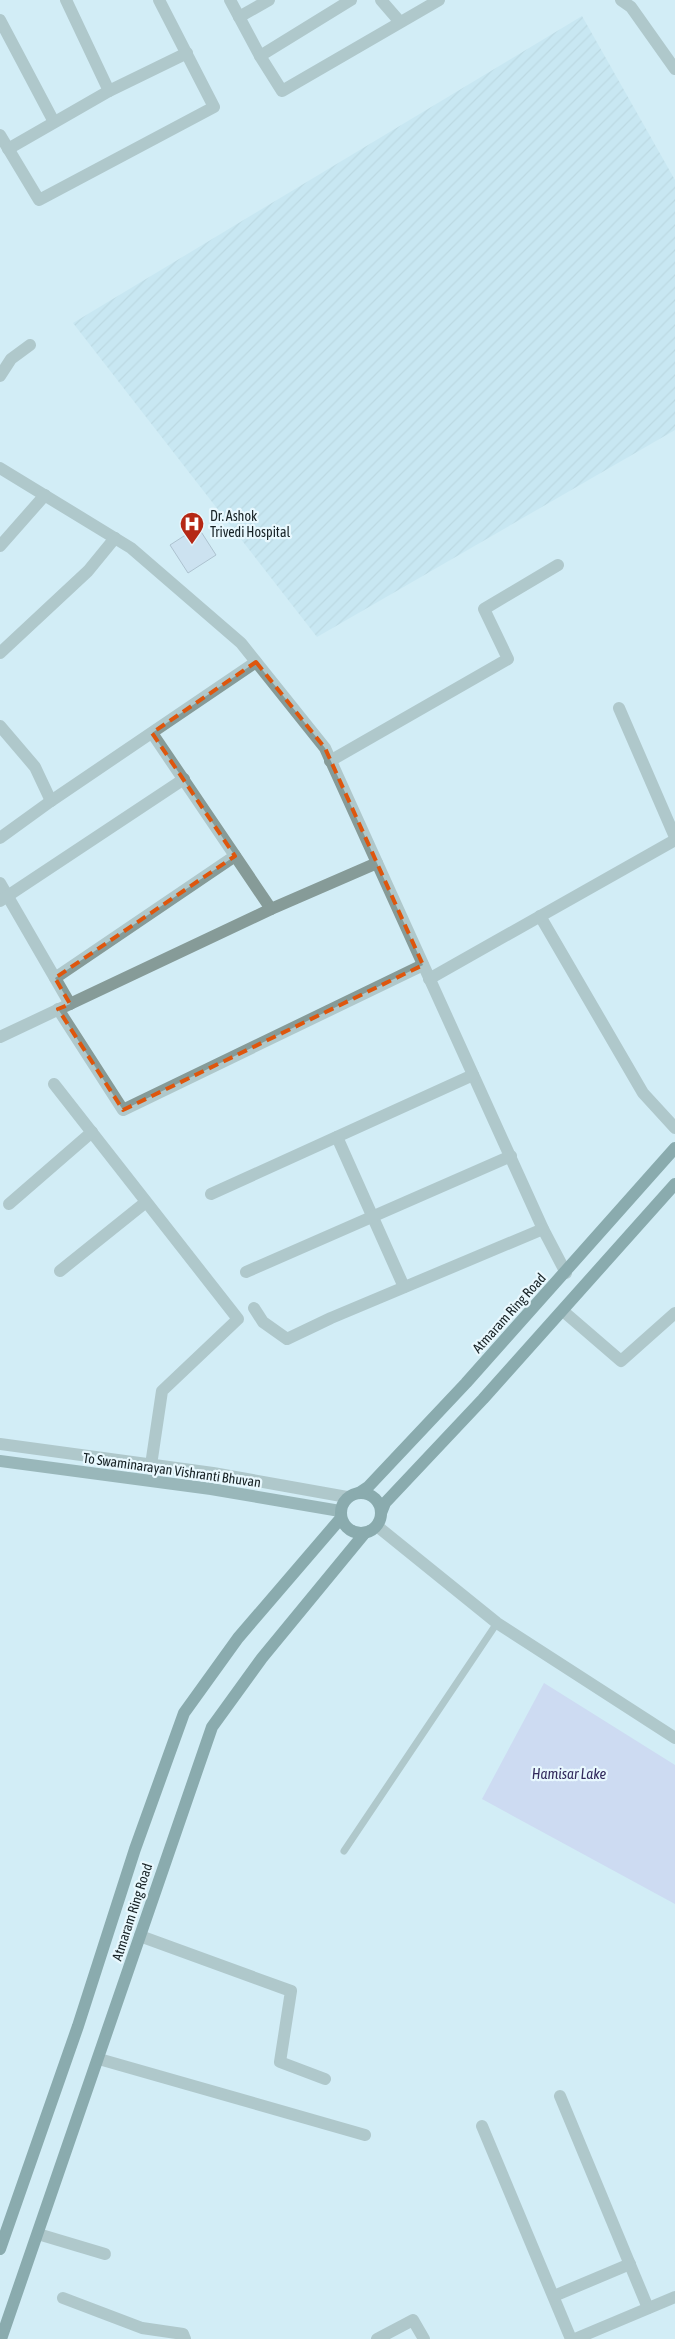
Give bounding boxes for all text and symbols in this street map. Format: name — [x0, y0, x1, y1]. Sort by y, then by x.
place label: Dr. Ashok Trivedi Hospital — [210, 508, 290, 540]
hospital icon: Dr. Ashok Trivedi Hospital — [179, 511, 205, 545]
street label: Atmaram Ring Road — [469, 1270, 549, 1356]
street label: To Swaminarayan Vishranti Bhuvan — [82, 1450, 262, 1490]
water label: Hamisar Lake — [532, 1765, 606, 1782]
street label: Atmaram Ring Road — [109, 1861, 155, 1963]

